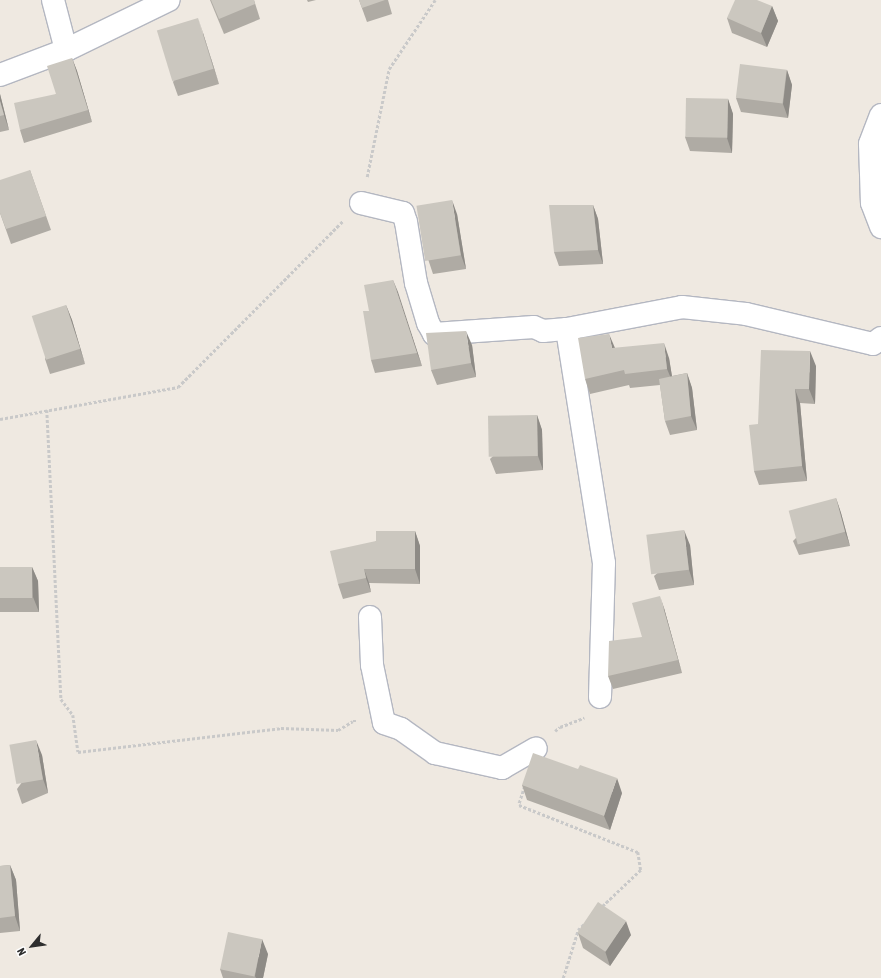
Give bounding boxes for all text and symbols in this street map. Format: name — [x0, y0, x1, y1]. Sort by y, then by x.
north arrow — [12, 926, 52, 966]
text: N — [15, 946, 28, 958]

